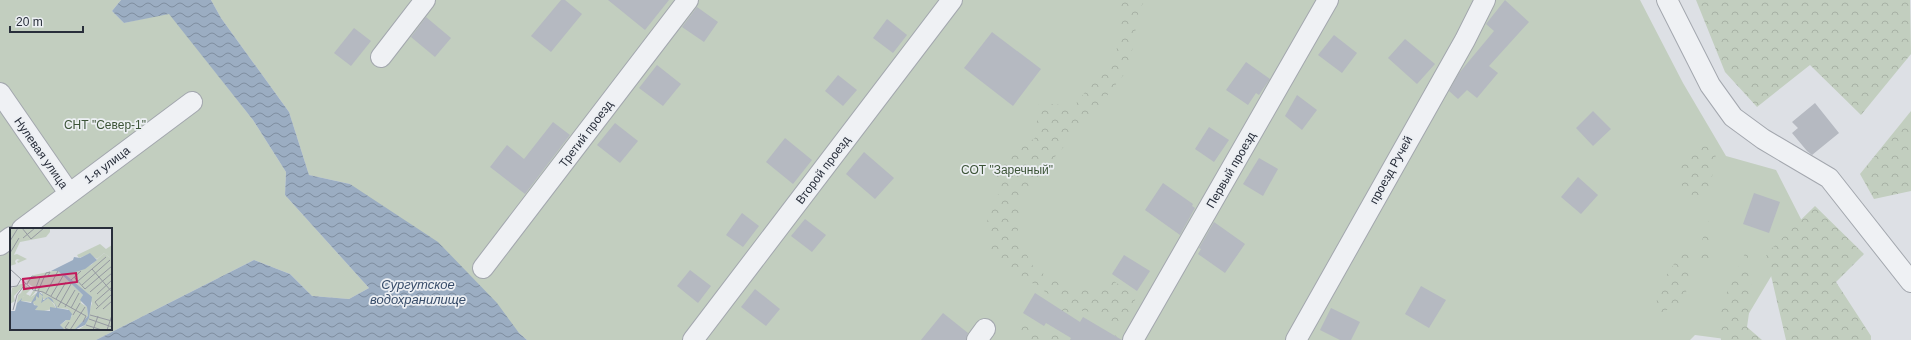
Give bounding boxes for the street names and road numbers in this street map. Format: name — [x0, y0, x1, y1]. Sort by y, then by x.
street label: Третий проезд — [556, 98, 616, 170]
street label: Нулевая улица — [11, 115, 71, 192]
street label: Первый проезд — [1204, 129, 1258, 211]
street label: Второй проезд — [793, 133, 853, 207]
street label: проезд Ручей — [1367, 134, 1415, 206]
street label: 1-я улица — [81, 143, 133, 187]

